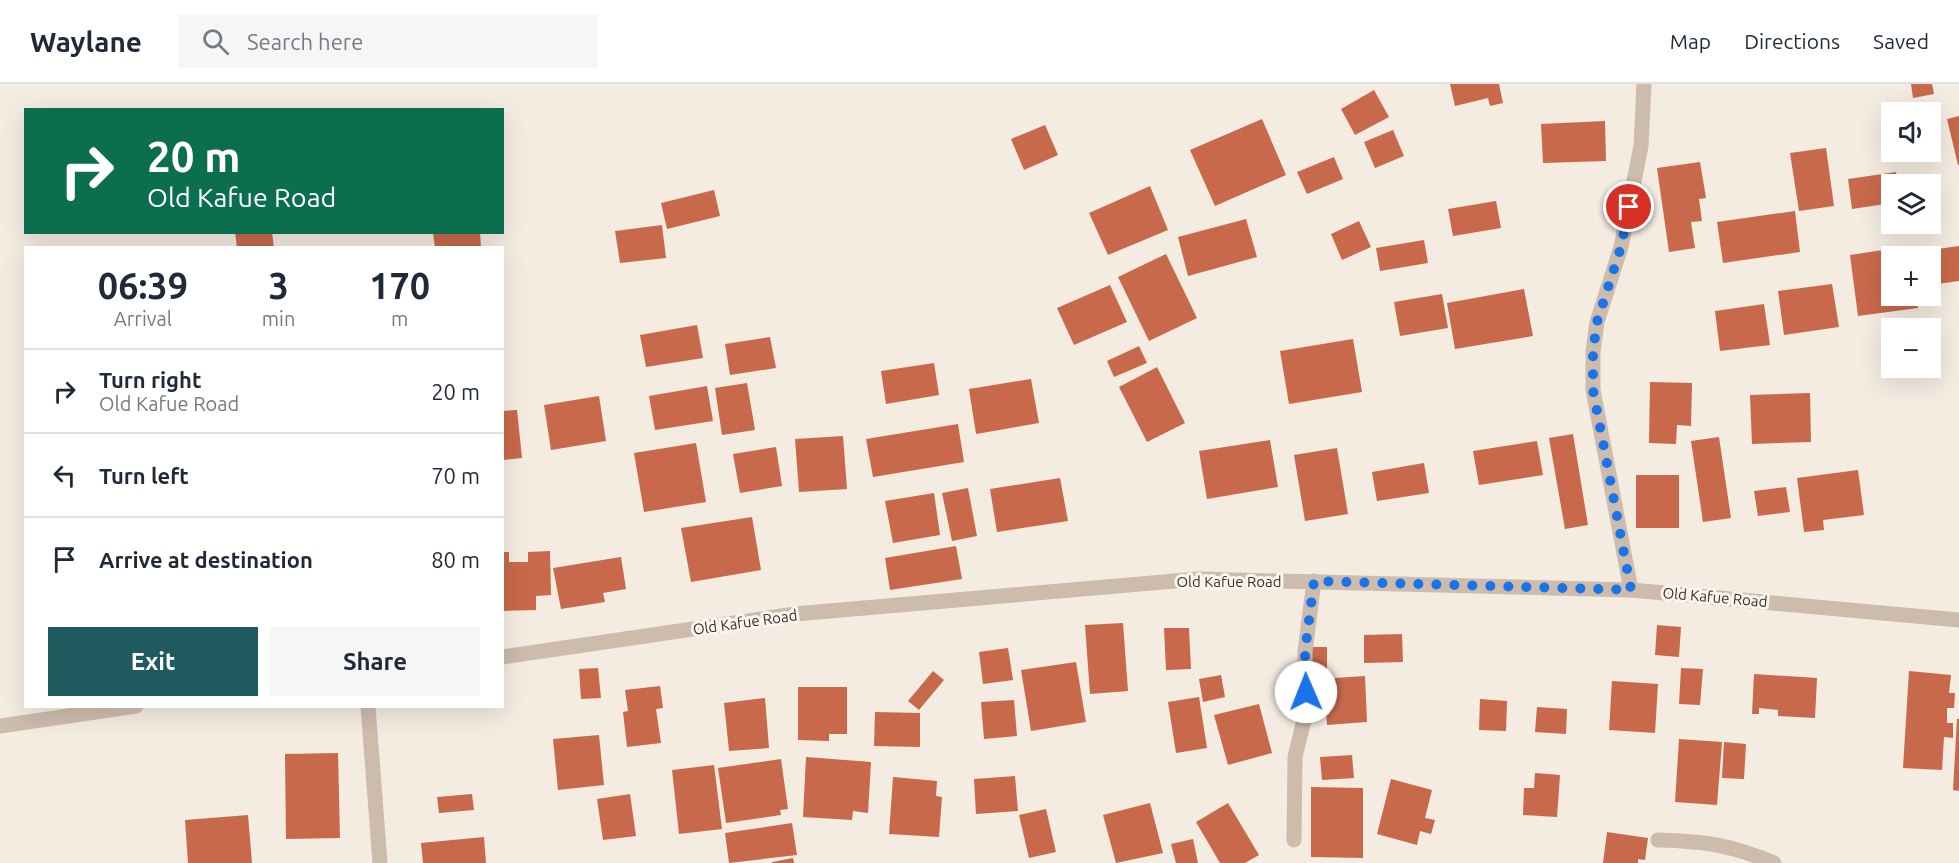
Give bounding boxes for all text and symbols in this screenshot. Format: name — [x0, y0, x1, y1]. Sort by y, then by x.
search box — [178, 14, 598, 68]
icon: search — [199, 25, 232, 58]
text: Waylane — [30, 26, 142, 57]
text: Search here — [247, 29, 363, 54]
text: Map — [1670, 29, 1711, 53]
text: Directions — [1744, 29, 1840, 53]
text: Saved — [1873, 29, 1929, 53]
map controls — [1881, 102, 1941, 378]
button: sound — [1881, 102, 1941, 162]
icon: right — [48, 132, 126, 210]
text: 20 m — [147, 133, 241, 180]
button: layers — [1881, 174, 1941, 234]
pin — [1603, 181, 1654, 232]
text: Old Kafue Road — [147, 182, 336, 212]
icon: arrive — [1612, 190, 1645, 223]
button: + — [1881, 246, 1941, 306]
text: 06:39 — [98, 265, 188, 306]
text: 3 — [268, 265, 289, 306]
text: 170 — [369, 265, 430, 306]
text: Arrival — [114, 307, 172, 330]
text: min — [262, 307, 295, 330]
text: m — [391, 307, 408, 330]
button: − — [1881, 318, 1941, 378]
text: Turn right — [99, 367, 201, 392]
icon: right — [48, 375, 81, 408]
text: 20 m — [431, 379, 480, 404]
text: Old Kafue Road — [99, 392, 239, 415]
icon: left — [48, 459, 81, 492]
text: Turn left — [99, 463, 189, 488]
text: 70 m — [431, 463, 480, 488]
icon: arrive — [48, 543, 81, 576]
text: Arrive at destination — [99, 547, 313, 572]
text: 80 m — [431, 547, 480, 572]
street label: Old Kafue Road — [1176, 573, 1282, 590]
street label: Old Kafue Road — [1662, 584, 1768, 610]
street label: Old Kafue Road — [692, 606, 798, 638]
button: Exit — [48, 627, 258, 696]
button: Share — [270, 627, 480, 696]
position arrow — [1274, 660, 1338, 724]

